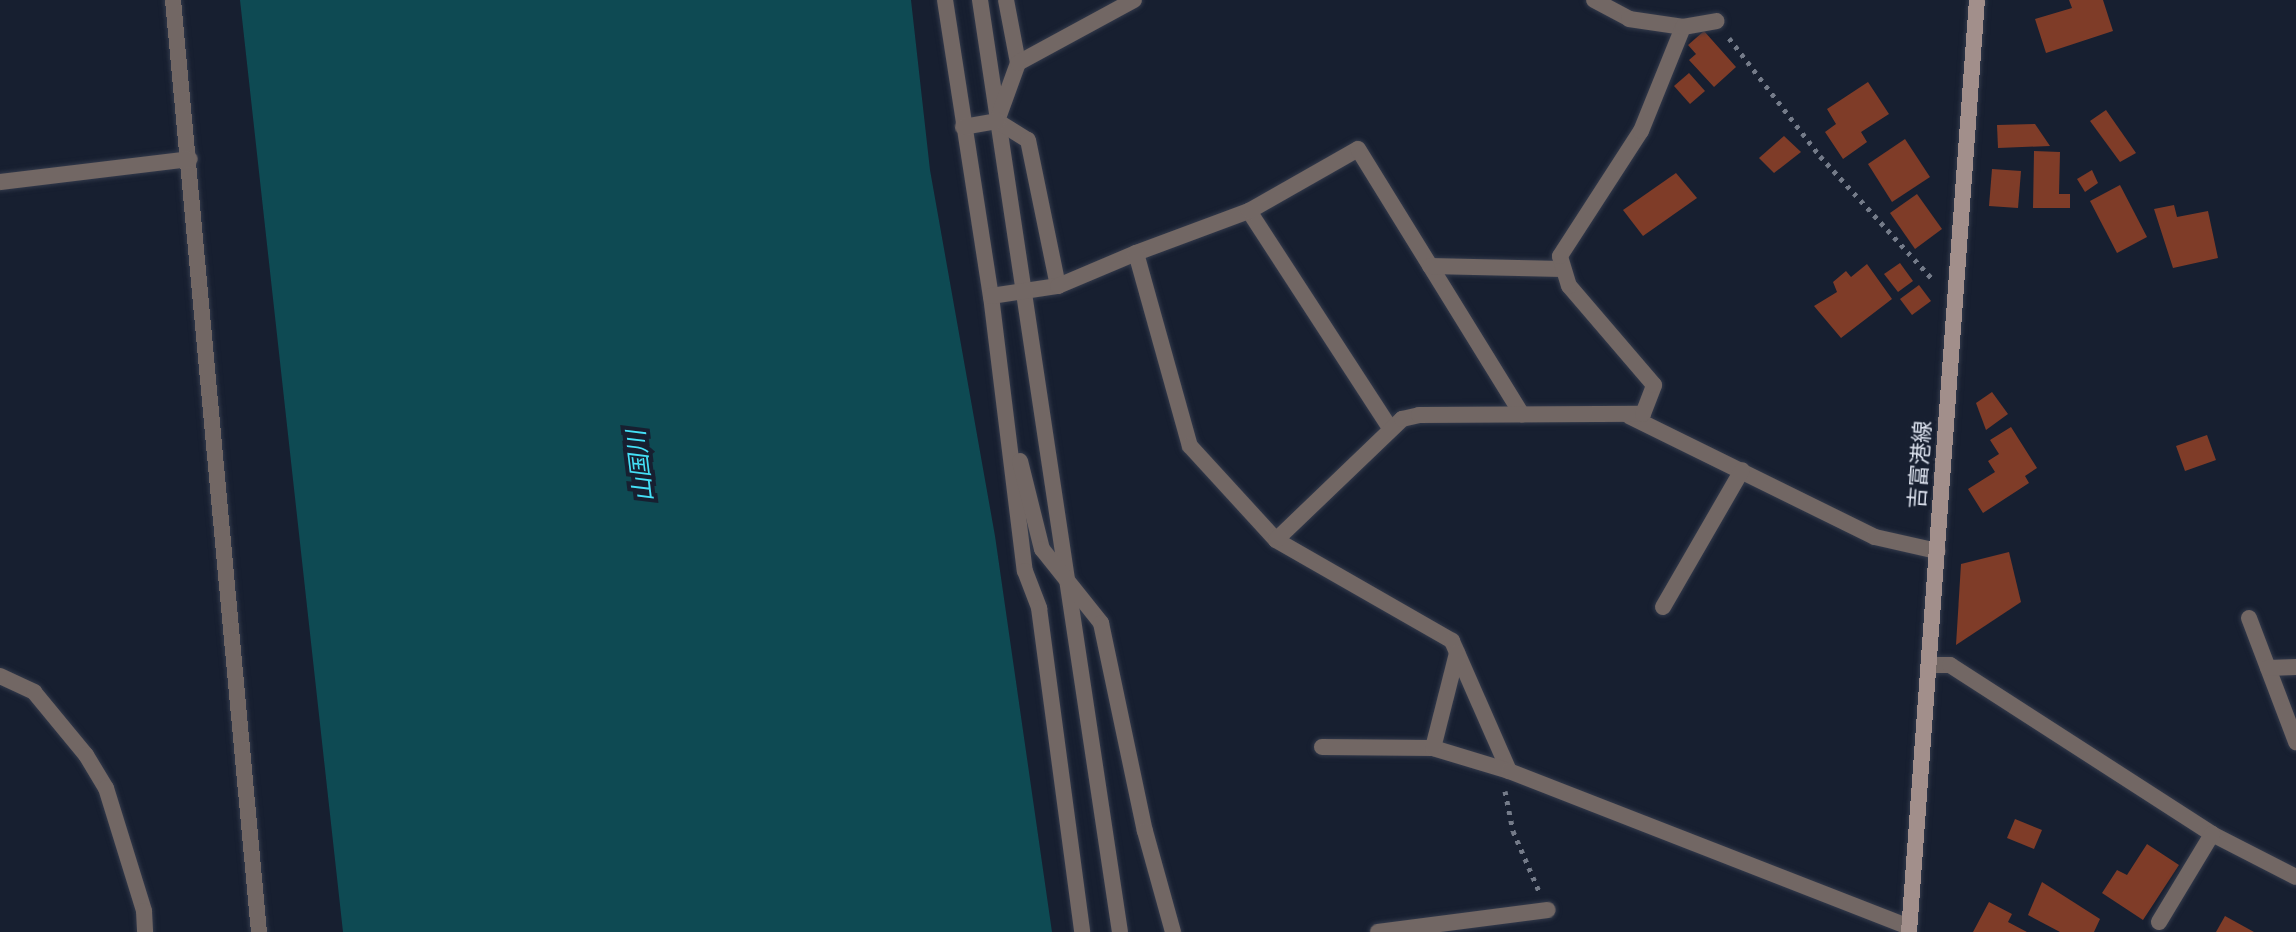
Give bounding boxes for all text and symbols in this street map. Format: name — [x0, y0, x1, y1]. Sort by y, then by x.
street label: 吉富港線 — [1905, 420, 1937, 510]
water label: 山国川 — [622, 429, 660, 503]

